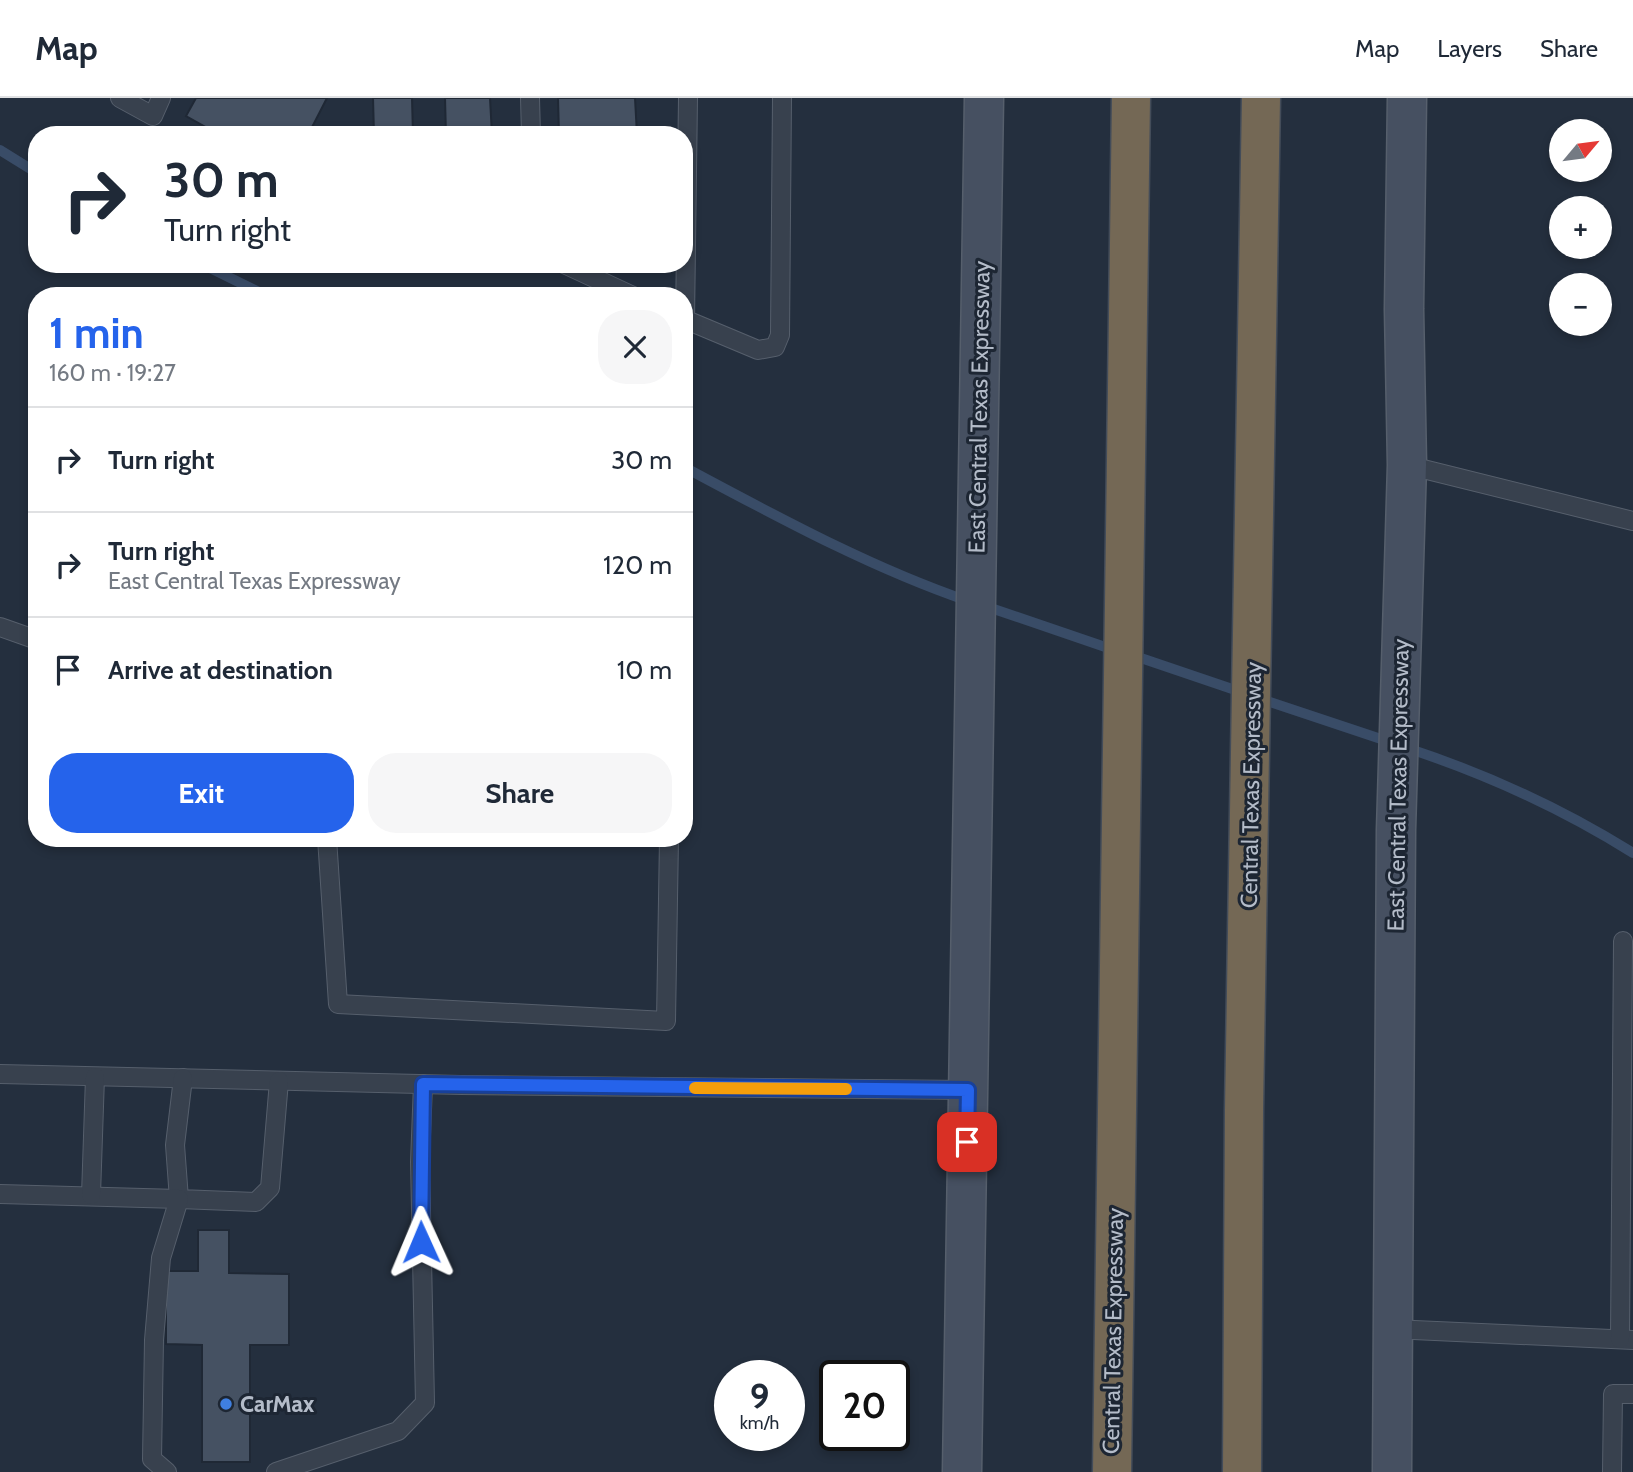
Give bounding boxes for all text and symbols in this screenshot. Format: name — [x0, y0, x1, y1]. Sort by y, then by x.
text: Map — [35, 28, 98, 68]
text: Map — [1355, 34, 1399, 63]
text: Layers — [1437, 34, 1502, 63]
text: Share — [1540, 34, 1598, 63]
north arrow — [1549, 119, 1612, 182]
map controls — [1549, 119, 1612, 336]
text: 30 m — [164, 150, 279, 209]
icon: right — [49, 154, 140, 245]
button: + — [1549, 196, 1612, 259]
text: Turn right — [164, 210, 291, 249]
street label: East Central Texas Expressway — [962, 260, 996, 554]
button: − — [1549, 273, 1612, 336]
text: 1 min — [49, 307, 144, 359]
button: close — [598, 310, 672, 384]
text: 160 m · 19:27 — [49, 359, 176, 387]
icon: right — [49, 441, 87, 479]
text: Turn right — [108, 444, 214, 476]
text: 30 m — [611, 444, 672, 476]
text: Turn right — [108, 535, 214, 567]
icon: right — [49, 546, 87, 584]
text: 120 m — [603, 549, 672, 581]
text: East Central Texas Expressway — [108, 567, 401, 595]
street label: East Central Texas Expressway — [1381, 638, 1415, 932]
icon: arrive — [49, 651, 87, 689]
text: Arrive at destination — [108, 654, 333, 686]
text: 10 m — [617, 654, 672, 686]
street label: Central Texas Expressway — [1235, 661, 1267, 908]
button: Exit — [49, 753, 354, 833]
button: Share — [368, 753, 672, 833]
pin — [937, 1112, 997, 1172]
icon: arrive — [948, 1123, 986, 1161]
position arrow — [384, 1205, 458, 1279]
street label: Central Texas Expressway — [1097, 1207, 1129, 1454]
speed limit sign: 20 — [819, 1360, 910, 1451]
text: 9 — [750, 1375, 769, 1418]
place label: CarMax — [240, 1390, 315, 1418]
marker: CarMax — [218, 1396, 234, 1412]
text: km/h — [740, 1412, 779, 1434]

